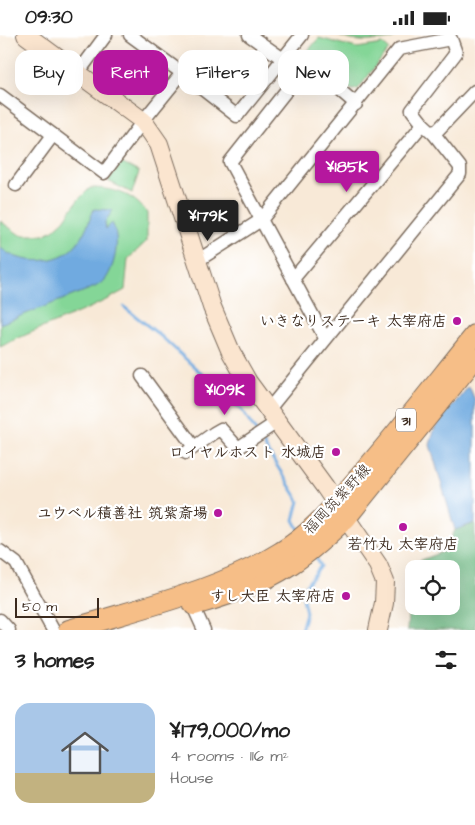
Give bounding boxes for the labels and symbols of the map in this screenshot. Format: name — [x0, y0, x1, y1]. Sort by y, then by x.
pin: ¥185K — [312, 151, 382, 193]
pin: ¥179K — [173, 199, 243, 242]
place label: いきなりステーキ 太宰府店 — [260, 311, 447, 332]
marker: いきなりステーキ 太宰府店 — [451, 315, 463, 327]
pin: ¥109K — [190, 373, 260, 416]
road number: 31 — [396, 409, 416, 431]
place label: ロイヤルホスト 水城店 — [169, 442, 326, 463]
marker: ロイヤルホスト 水城店 — [330, 446, 342, 458]
street label: 福岡筑紫野線 — [299, 459, 376, 539]
place label: ユウベル積善社 筑紫斎場 — [37, 503, 208, 524]
marker: ユウベル積善社 筑紫斎場 — [212, 507, 224, 519]
marker: 若竹丸 太宰府店 — [397, 521, 409, 533]
place label: 若竹丸 太宰府店 — [347, 534, 459, 555]
place label: すし大臣 太宰府店 — [210, 586, 336, 607]
marker: すし大臣 太宰府店 — [340, 590, 352, 602]
scale bar — [15, 595, 99, 618]

